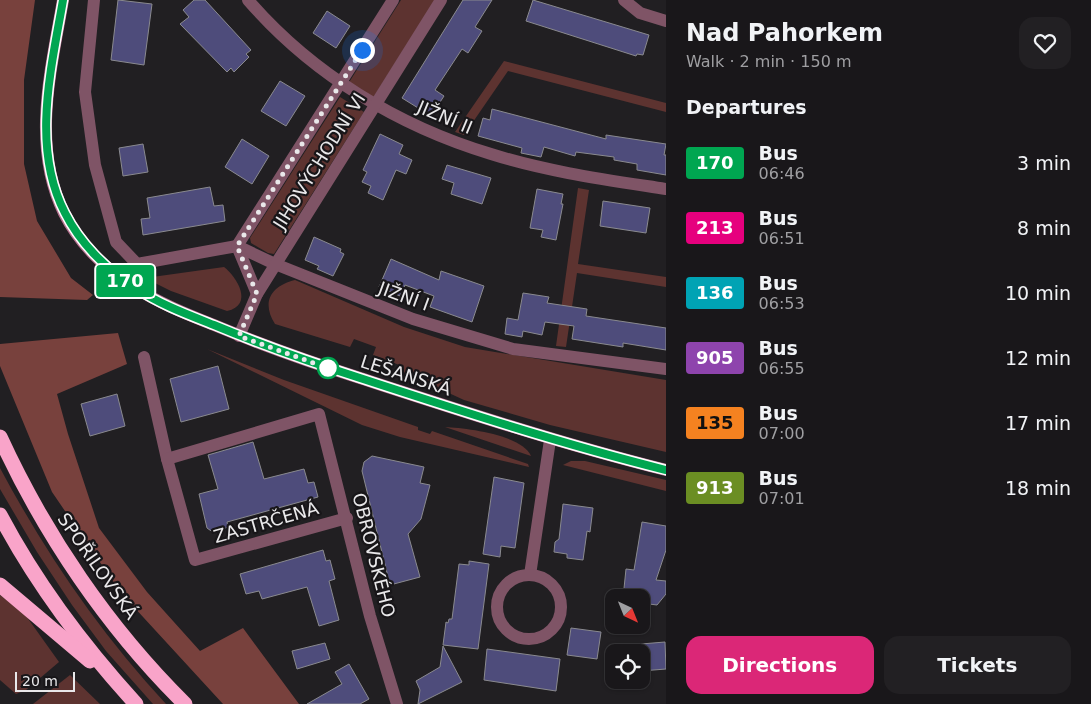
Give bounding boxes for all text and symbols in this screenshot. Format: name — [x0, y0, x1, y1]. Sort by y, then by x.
button: heart — [1019, 17, 1071, 69]
text: Nad Pahorkem — [686, 19, 883, 47]
your location — [350, 38, 375, 63]
text: Walk · 2 min · 150 m — [686, 52, 851, 71]
street label: JIHOVÝCHODNÍ VI — [268, 89, 369, 234]
street label: JIŽNÍ II — [413, 96, 476, 138]
text: Departures — [686, 96, 807, 118]
text: Bus — [759, 142, 798, 164]
text: 170 — [696, 152, 734, 173]
text: 3 min — [1017, 152, 1071, 174]
text: 06:46 — [759, 164, 805, 183]
text: Bus — [759, 207, 798, 229]
text: 213 — [696, 217, 734, 238]
text: 8 min — [1017, 217, 1071, 239]
text: 06:51 — [759, 229, 805, 248]
line badge: 170 — [96, 265, 154, 297]
text: 170 — [106, 270, 144, 291]
text: Bus — [759, 272, 798, 294]
street label: JIŽNÍ I — [375, 277, 432, 315]
text: 136 — [696, 282, 734, 303]
text: 10 min — [1005, 282, 1071, 304]
text: 06:53 — [759, 294, 805, 313]
text: Bus — [759, 337, 798, 359]
text: 905 — [696, 347, 734, 368]
text: 12 min — [1005, 347, 1071, 369]
street label: LEŠANSKÁ — [358, 350, 455, 400]
unlabelled marker — [317, 357, 339, 379]
text: 06:55 — [759, 359, 805, 378]
text: Bus — [759, 402, 798, 424]
text: 135 — [696, 412, 734, 433]
text: 17 min — [1005, 412, 1071, 434]
text: 07:00 — [759, 424, 805, 443]
text: Bus — [759, 467, 798, 489]
text: 913 — [696, 477, 734, 498]
text: 18 min — [1005, 477, 1071, 499]
text: 07:01 — [759, 489, 805, 508]
street label: OBROVSKÉHO — [348, 491, 400, 619]
street label: ZASTRČENÁ — [211, 497, 322, 547]
street label: SPOŘILOVSKÁ — [54, 509, 143, 624]
north arrow — [605, 589, 650, 634]
map controls — [605, 589, 650, 689]
button: Directions — [686, 636, 874, 694]
button: Tickets — [884, 636, 1071, 694]
button: locate — [605, 644, 650, 689]
scale bar — [15, 669, 75, 692]
text: 20 m — [22, 673, 58, 689]

